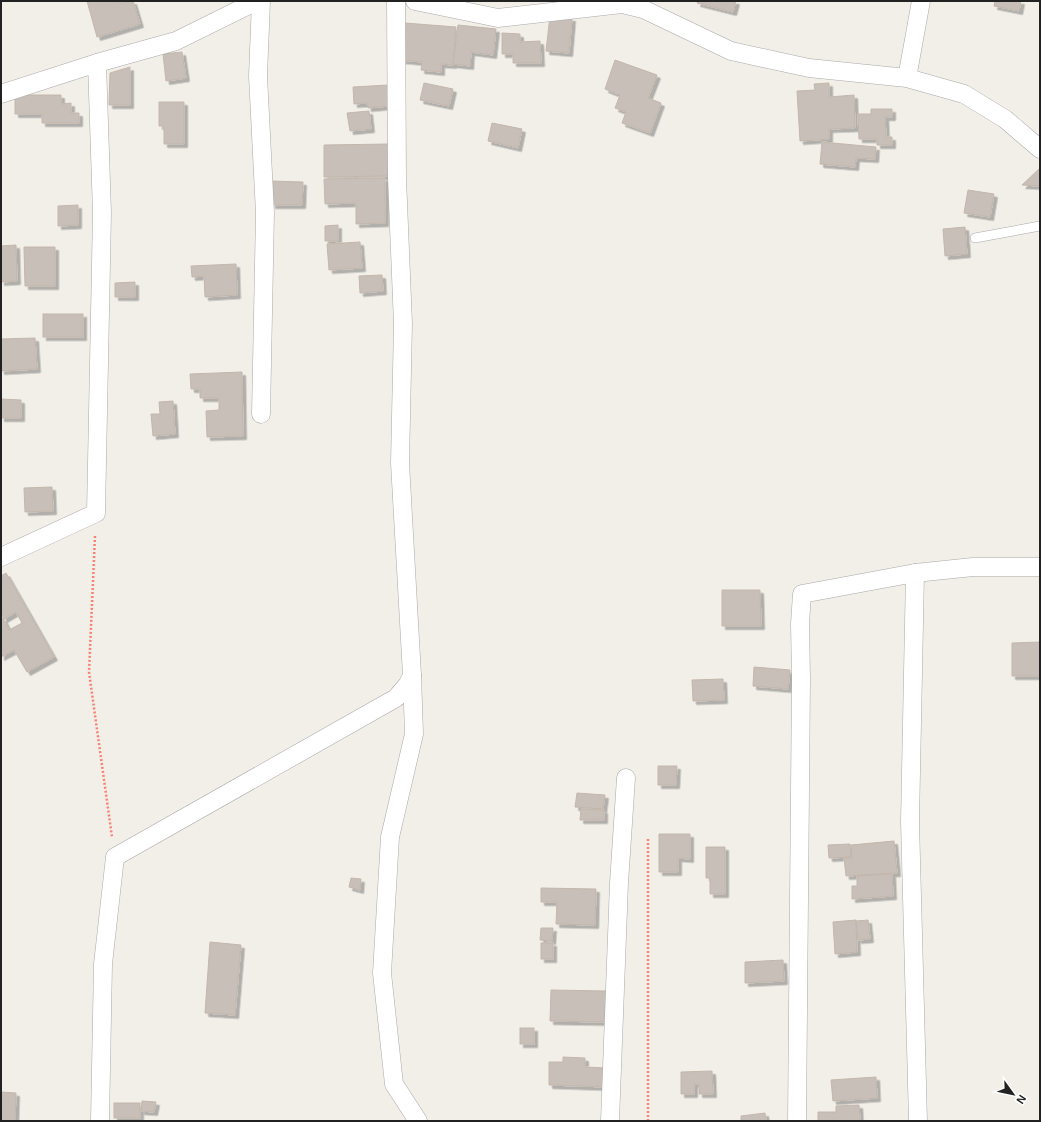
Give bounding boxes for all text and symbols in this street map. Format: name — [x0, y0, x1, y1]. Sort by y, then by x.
north arrow — [993, 1074, 1033, 1114]
text: N — [1014, 1093, 1029, 1106]

